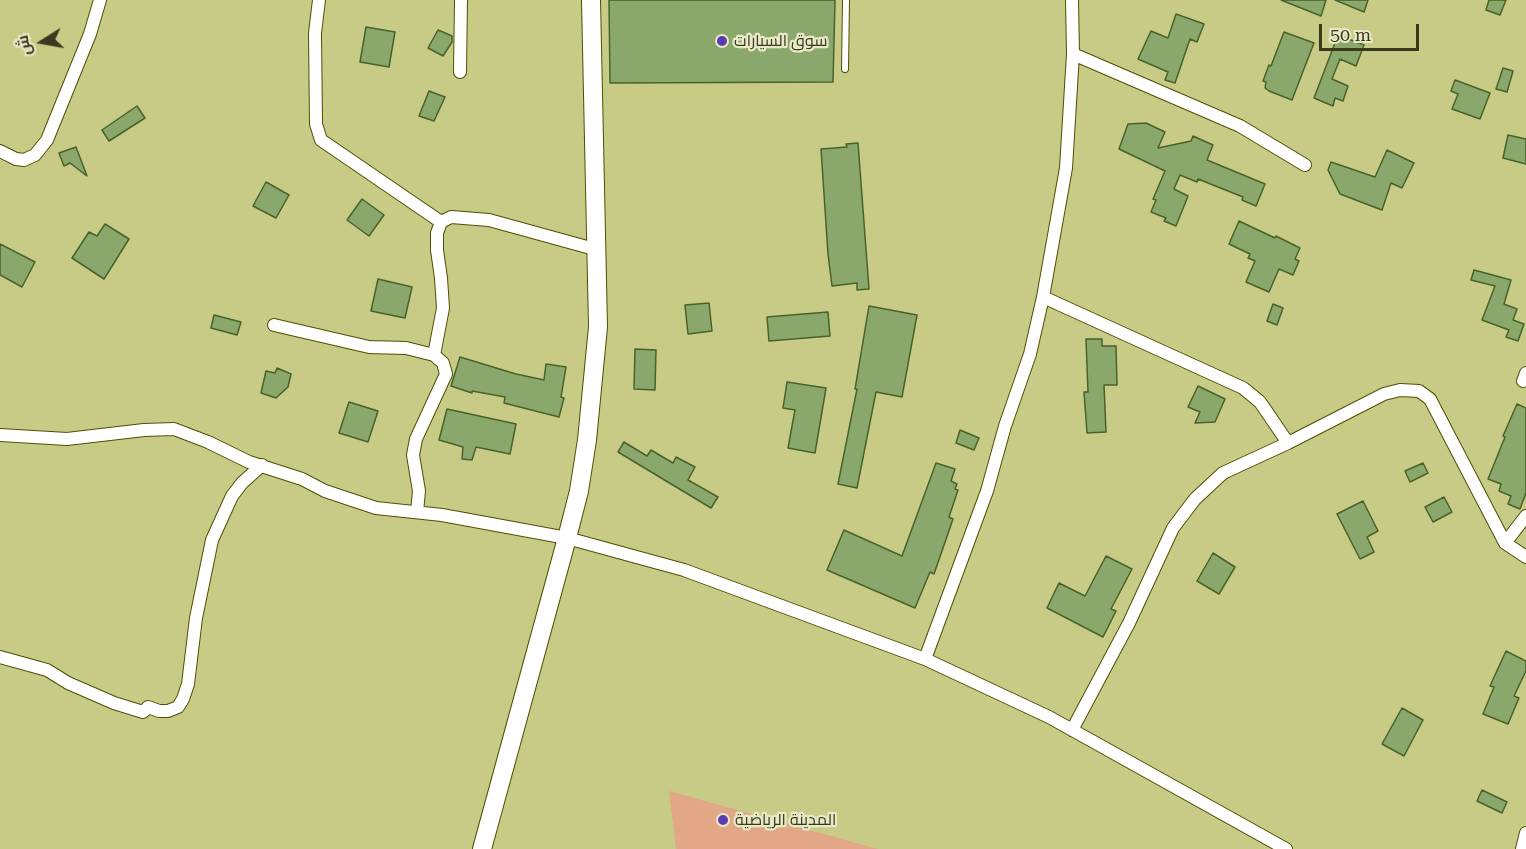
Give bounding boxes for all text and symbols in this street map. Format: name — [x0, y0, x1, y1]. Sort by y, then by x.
north arrow — [12, 12, 72, 72]
scale bar — [1322, 12, 1422, 50]
text: 50 m — [1330, 24, 1371, 45]
place label: سوق السيارات — [734, 31, 827, 51]
text: ش — [13, 34, 35, 57]
marker: سوق السيارات — [715, 34, 729, 48]
place label: المدينة الرياضية — [735, 810, 836, 830]
marker: المدينة الرياضية — [716, 813, 730, 827]

